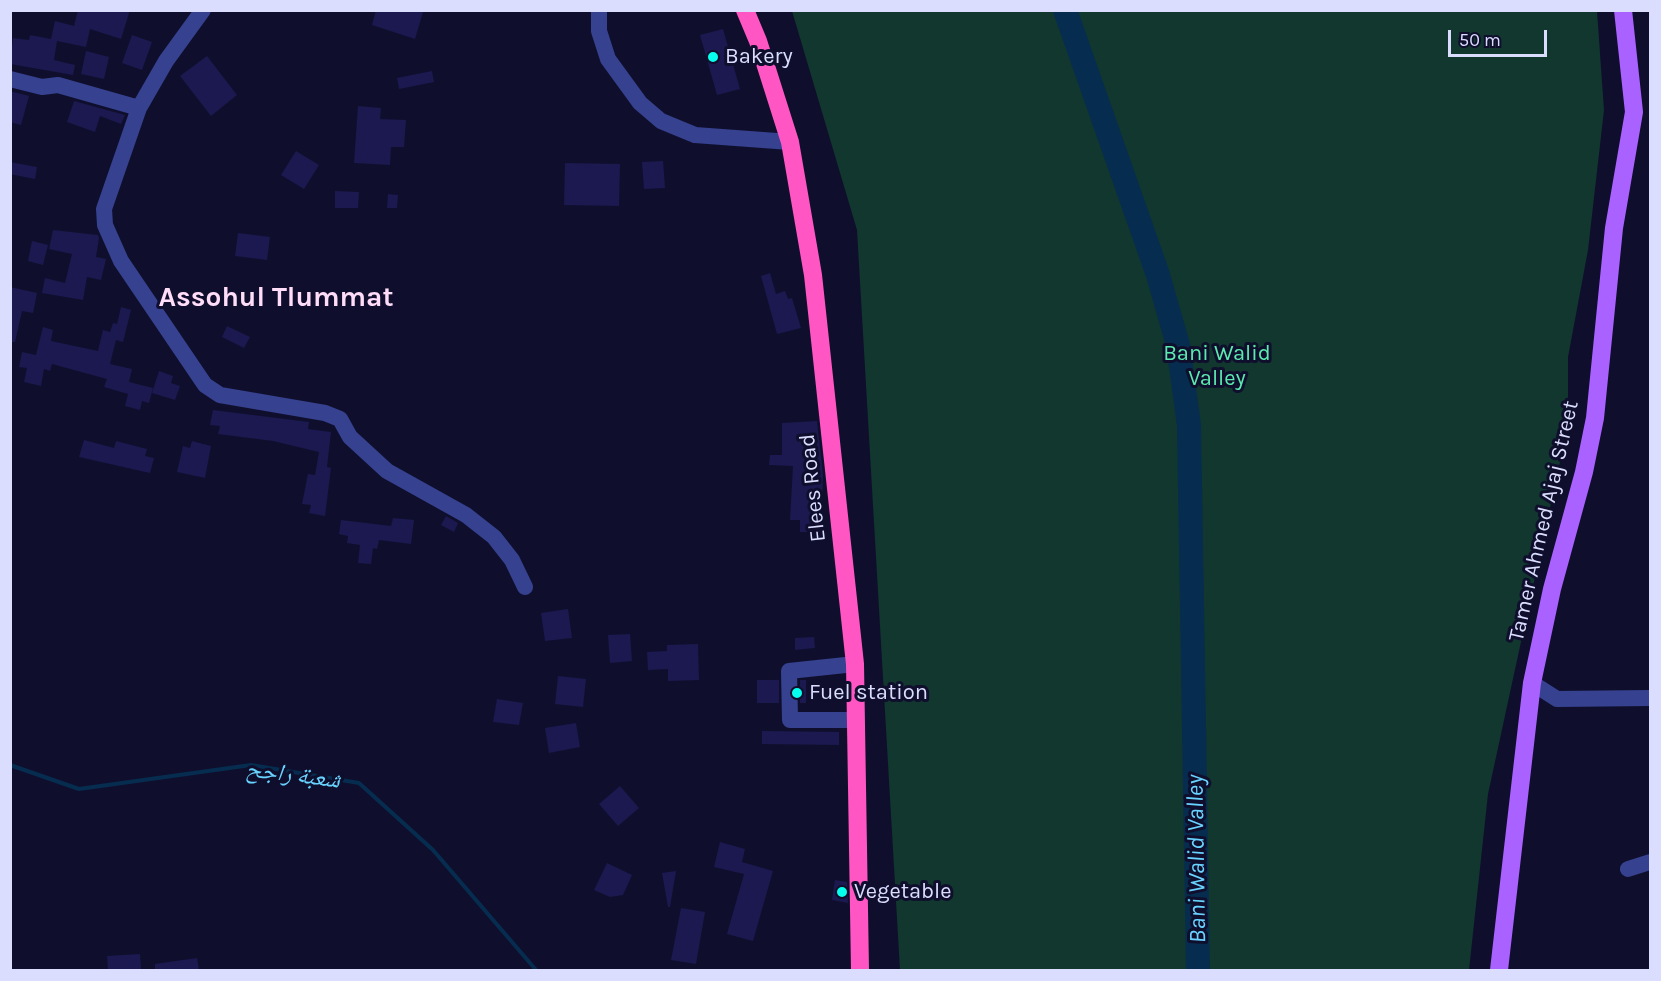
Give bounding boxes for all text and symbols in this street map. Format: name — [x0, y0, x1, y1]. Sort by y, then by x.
scale bar — [1451, 18, 1550, 56]
text: 50 m — [1459, 29, 1501, 51]
place label: Bakery — [725, 44, 793, 70]
marker: Bakery — [706, 50, 720, 64]
district label: Assohul Tlummat — [158, 281, 394, 315]
park label: Bani Walid Valley — [1163, 341, 1271, 392]
street label: Tamer Ahmed Ajaj Street — [1503, 398, 1585, 644]
street label: Elees Road — [794, 433, 832, 543]
place label: Fuel station — [809, 680, 928, 706]
marker: Fuel station — [790, 686, 804, 700]
water label: شعبة راجح — [244, 755, 342, 795]
water label: Bani Walid Valley — [1181, 774, 1213, 944]
place label: Vegetable — [854, 879, 952, 905]
marker: Vegetable — [835, 885, 849, 899]

